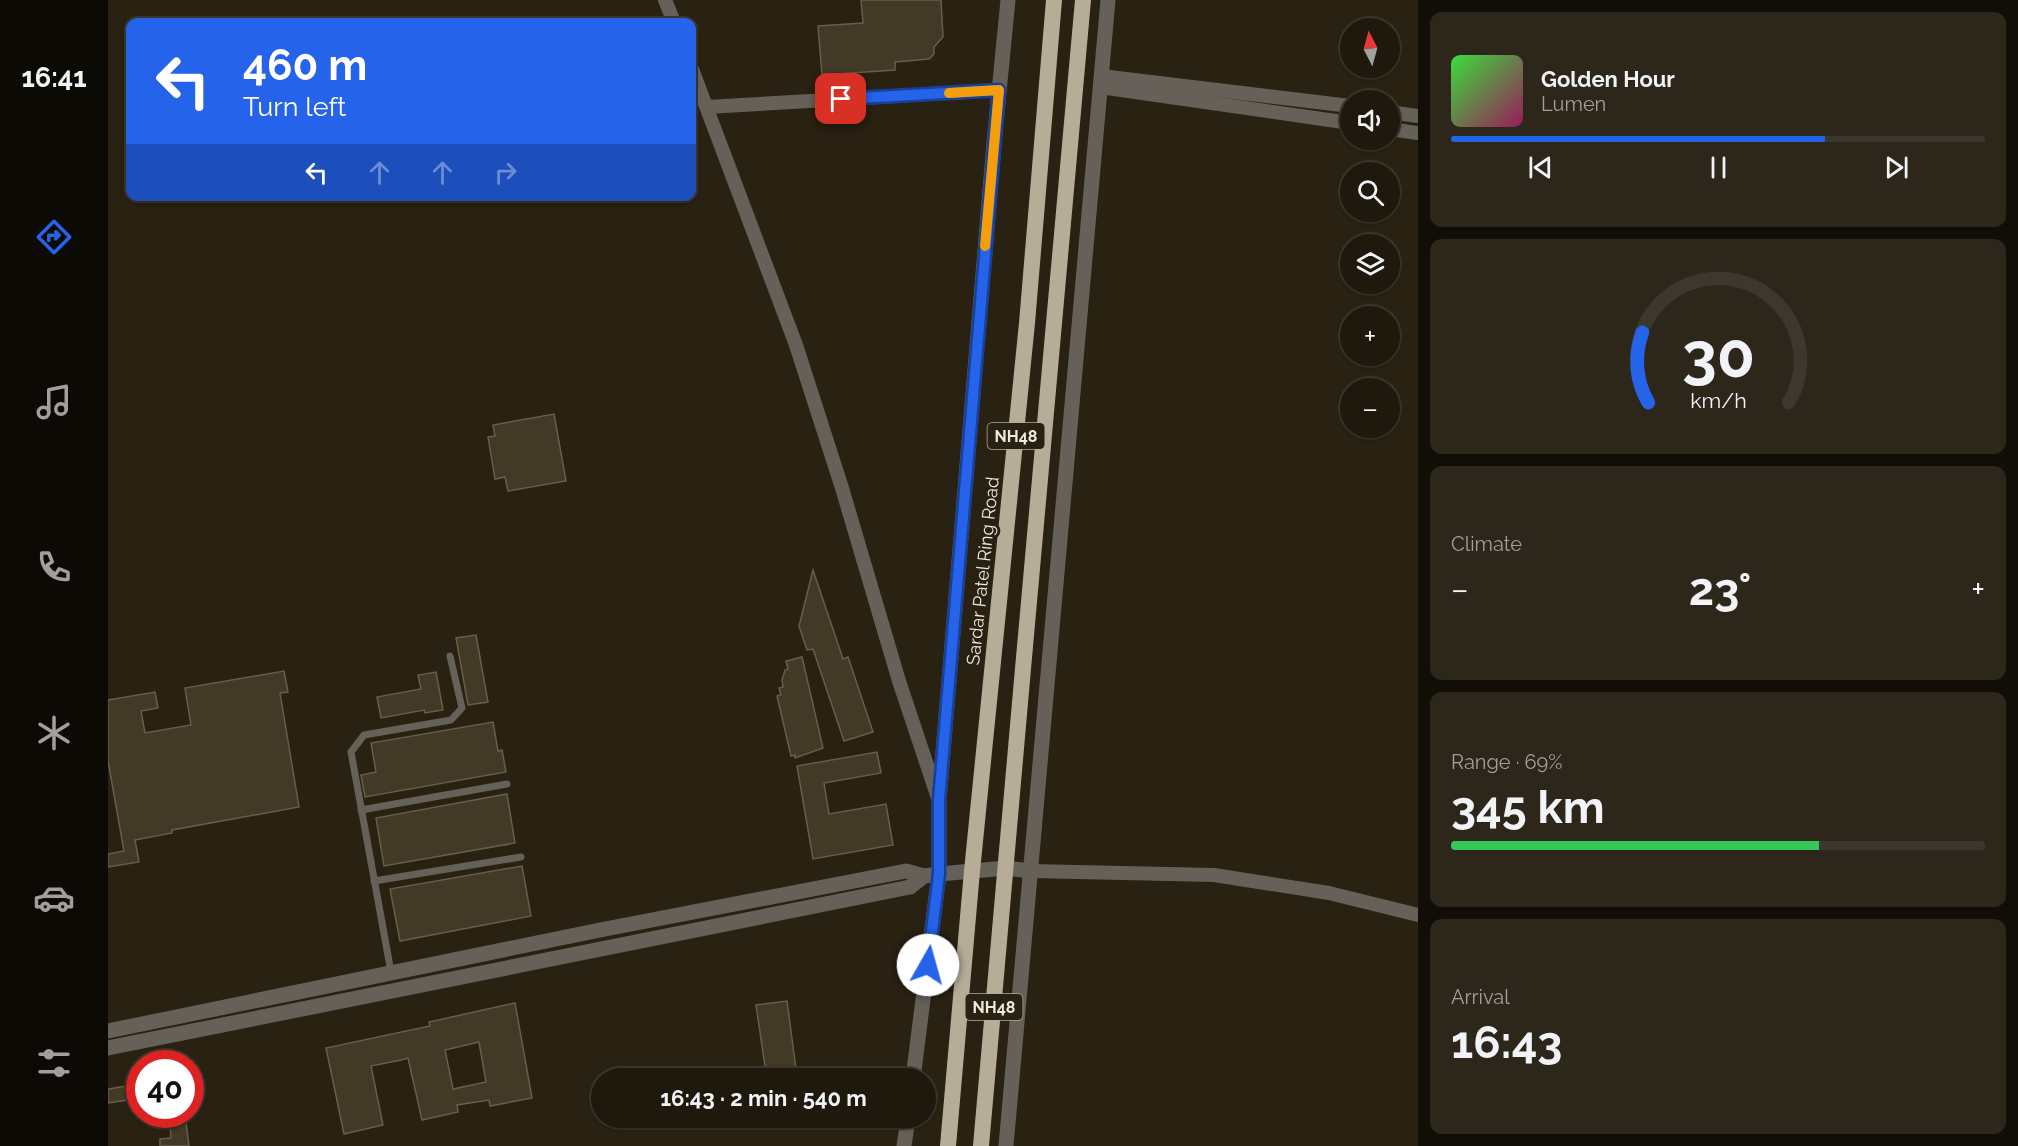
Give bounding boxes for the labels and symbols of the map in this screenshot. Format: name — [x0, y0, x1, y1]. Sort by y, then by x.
north arrow — [1340, 18, 1400, 78]
pin — [815, 73, 866, 124]
road number: NH48 — [988, 423, 1044, 449]
street label: Sardar Patel Ring Road — [962, 476, 1003, 666]
position arrow — [896, 933, 960, 997]
road number: NH48 — [966, 994, 1022, 1020]
speed limit sign: 40 — [126, 1050, 204, 1128]

